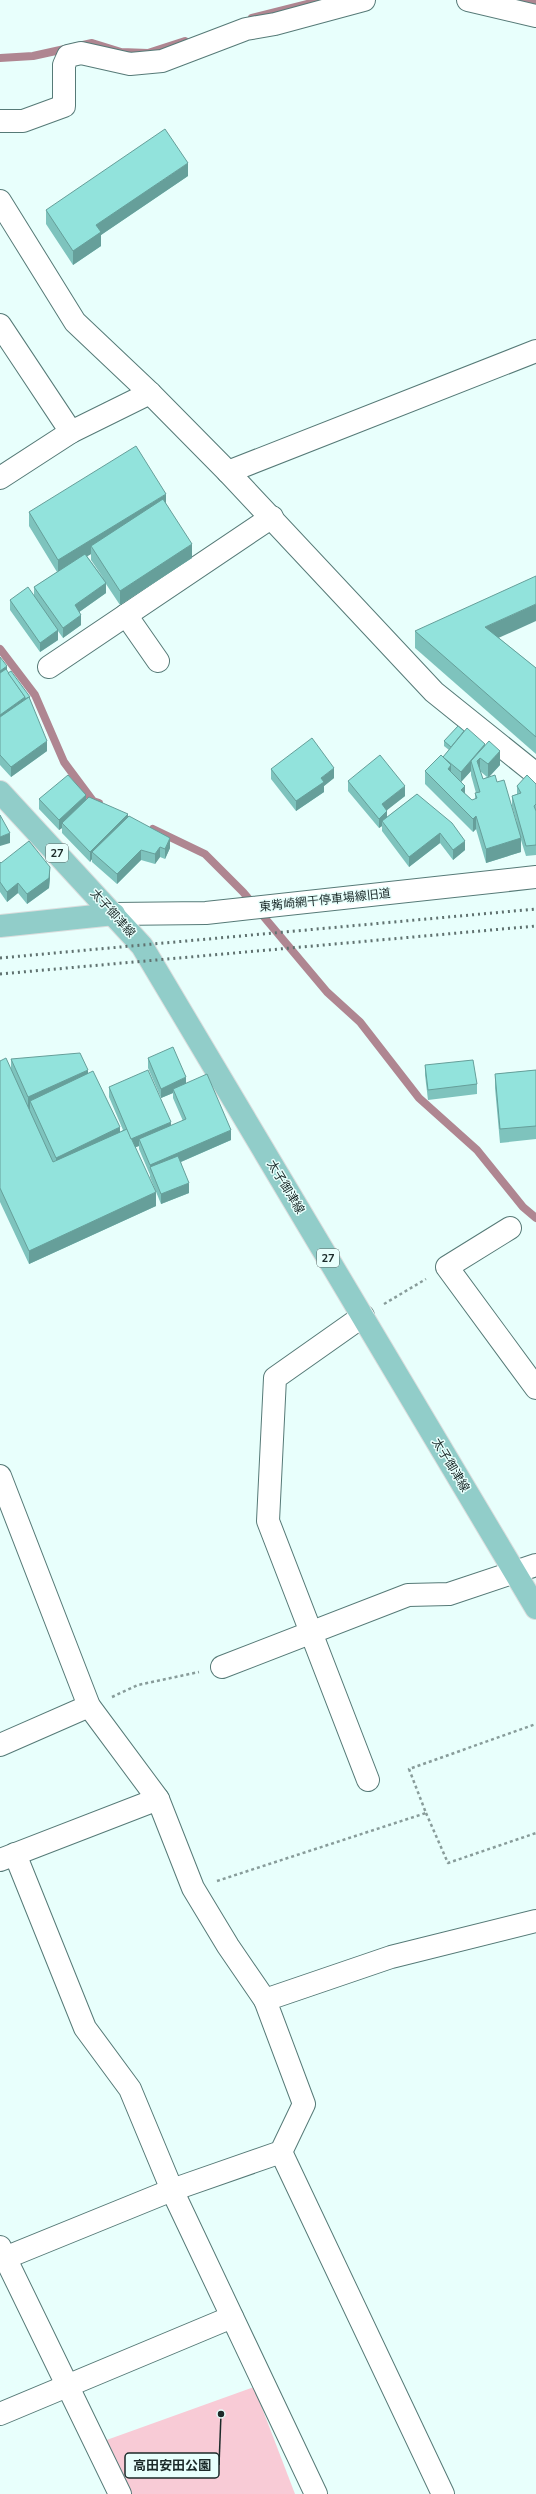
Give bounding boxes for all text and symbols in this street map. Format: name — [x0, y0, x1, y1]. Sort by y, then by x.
road number: 27 — [46, 844, 68, 862]
street label: 太子御津線 — [87, 885, 139, 941]
street label: 東觜崎網干停車場線旧道 — [259, 885, 391, 915]
street label: 太子御津線 — [264, 1157, 308, 1217]
road number: 27 — [317, 1249, 339, 1267]
street label: 太子御津線 — [429, 1435, 473, 1495]
callout: 高田安田公園 — [125, 2453, 219, 2478]
text: 高田安田公園 — [133, 2457, 211, 2475]

